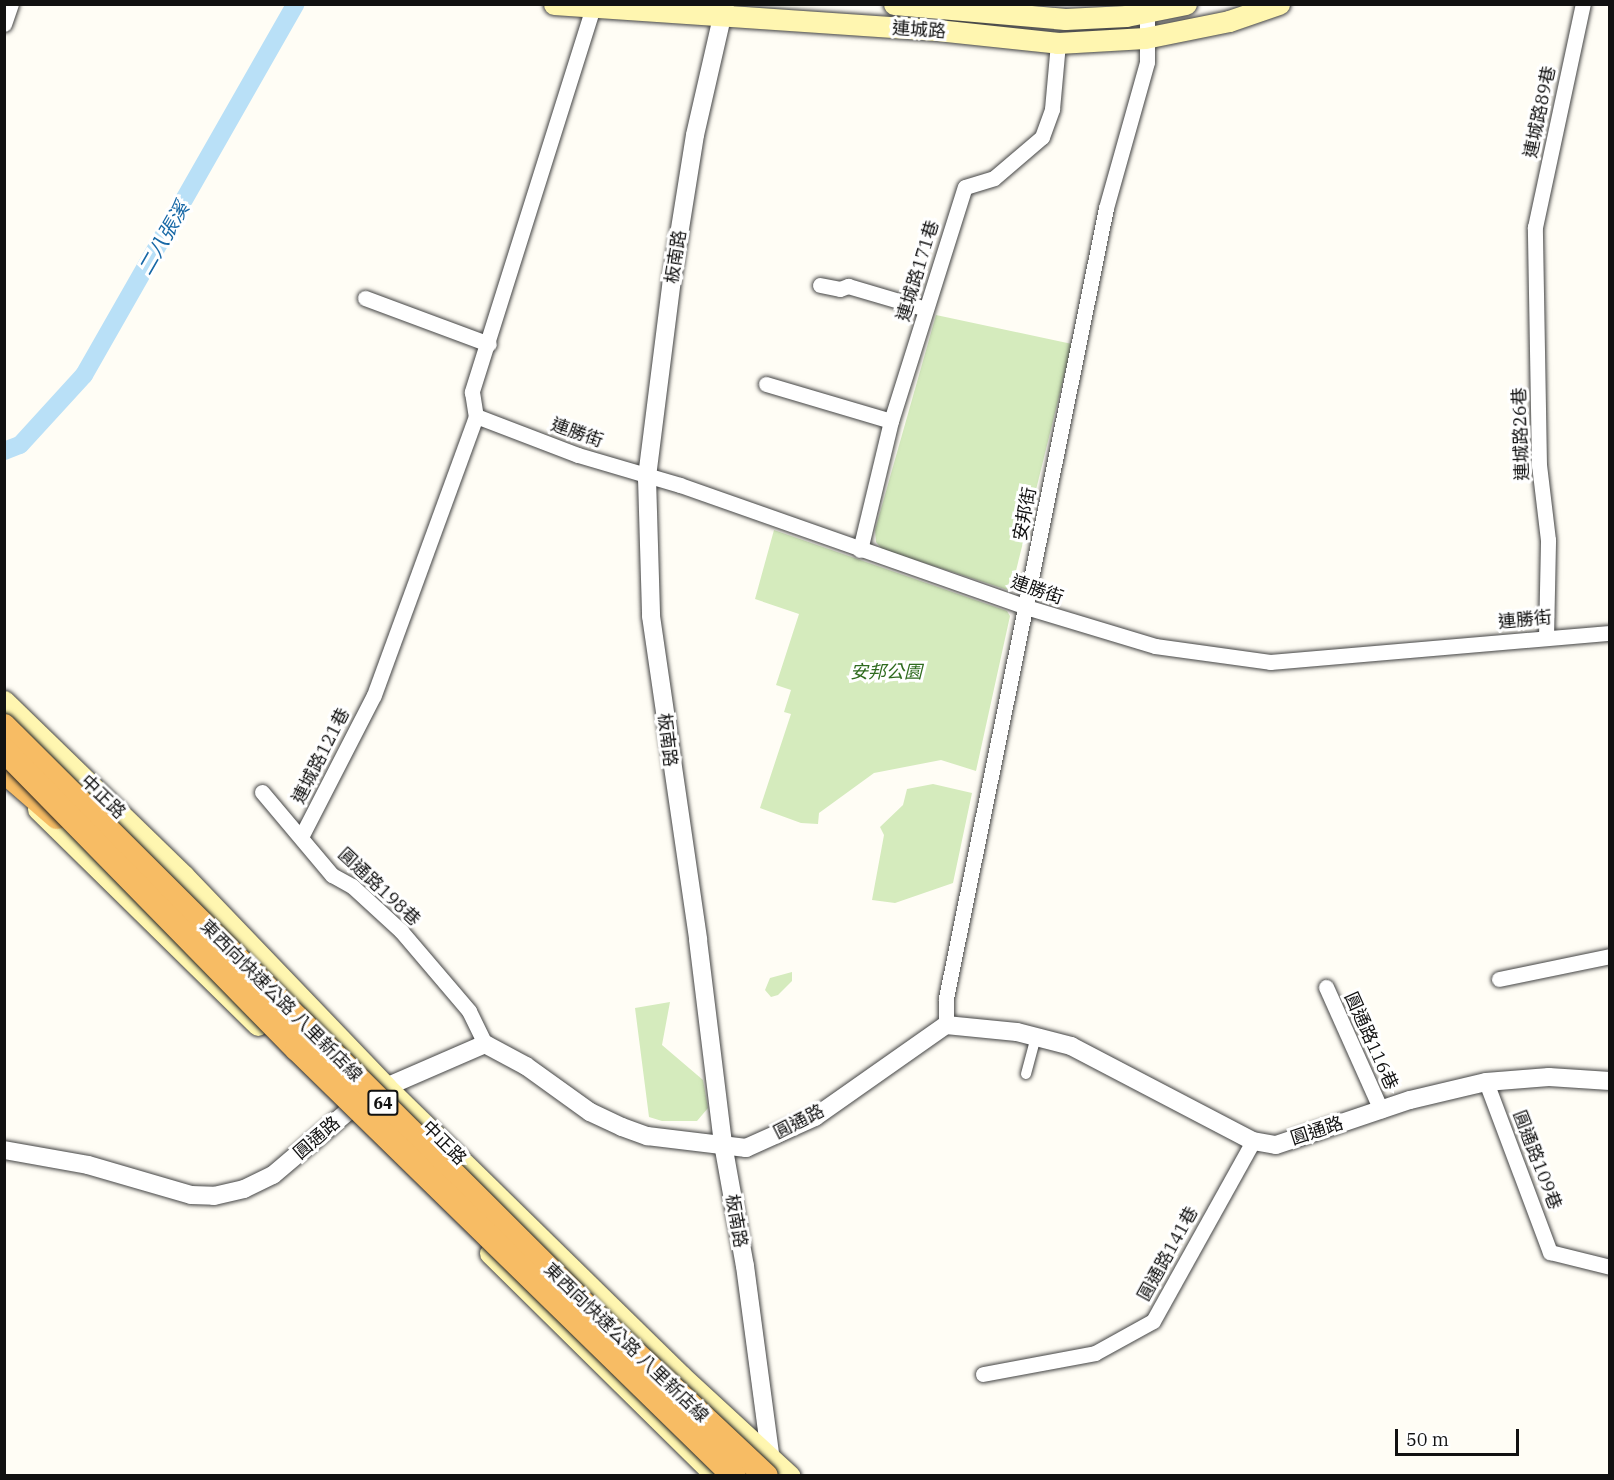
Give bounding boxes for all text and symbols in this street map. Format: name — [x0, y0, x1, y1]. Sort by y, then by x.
street label: 連城路 — [891, 17, 947, 43]
street label: 連城路89巷 — [1520, 64, 1560, 160]
water label: 二八張溪 — [133, 197, 193, 279]
street label: 連城路171巷 — [892, 218, 944, 324]
street label: 板南路 — [661, 229, 691, 285]
street label: 連城路26巷 — [1509, 387, 1533, 481]
street label: 連勝街 — [548, 414, 606, 452]
street label: 安邦街 — [1009, 485, 1041, 543]
street label: 連勝街 — [1008, 571, 1066, 609]
street label: 連勝街 — [1497, 607, 1553, 633]
park label: 安邦公園 — [850, 661, 922, 683]
street label: 連城路121巷 — [288, 705, 354, 807]
street label: 板南路 — [653, 712, 681, 768]
street label: 中正路 — [76, 770, 130, 824]
street label: 圓通路198巷 — [333, 844, 425, 930]
street label: 東西向快速公路 八里新店線 — [196, 916, 366, 1086]
street label: 圓通路116巷 — [1340, 989, 1402, 1093]
road number: 64 — [366, 1090, 400, 1116]
street label: 圓通路 — [770, 1100, 828, 1144]
street label: 圓通路109巷 — [1508, 1107, 1566, 1213]
street label: 圓通路 — [290, 1112, 344, 1164]
street label: 圓通路 — [1288, 1112, 1346, 1150]
street label: 中正路 — [417, 1116, 471, 1170]
street label: 板南路 — [721, 1193, 751, 1249]
street label: 圓通路141巷 — [1133, 1203, 1203, 1305]
street label: 東西向快速公路 八里新店線 — [539, 1259, 713, 1427]
scale bar — [1398, 1417, 1522, 1455]
text: 50 m — [1406, 1428, 1449, 1451]

